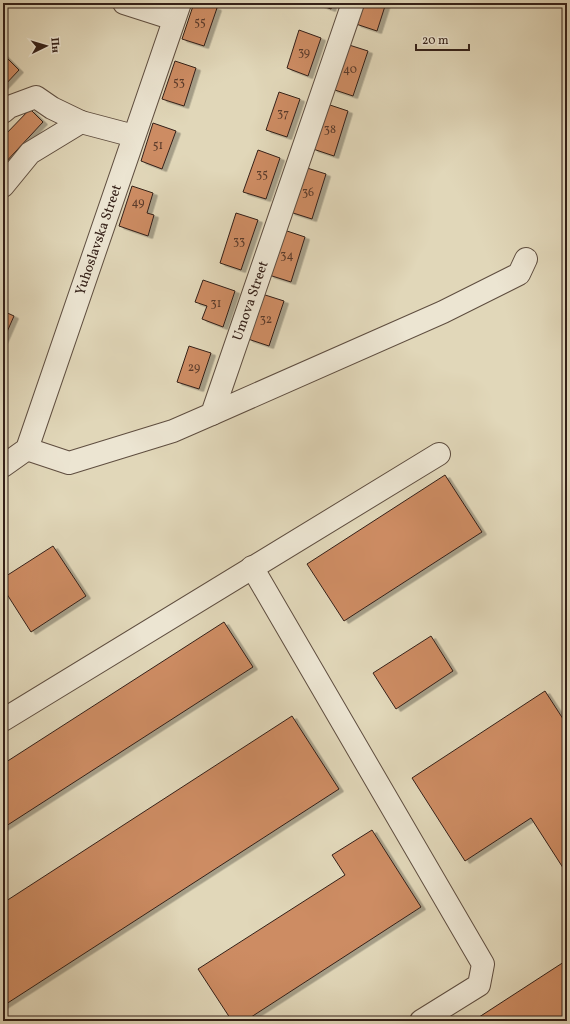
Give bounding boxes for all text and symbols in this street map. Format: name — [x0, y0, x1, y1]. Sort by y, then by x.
house number: 55 — [194, 15, 206, 31]
north arrow — [26, 26, 66, 66]
scale bar — [416, 26, 469, 52]
text: 20 m — [422, 33, 449, 49]
text: Пн — [46, 37, 63, 54]
house number: 39 — [298, 45, 310, 61]
house number: 40 — [343, 62, 357, 78]
house number: 53 — [173, 75, 185, 91]
house number: 37 — [277, 106, 289, 122]
house number: 38 — [324, 122, 336, 138]
house number: 51 — [153, 138, 163, 154]
house number: 35 — [256, 167, 268, 183]
street label: Yuhoslavska Street — [71, 182, 127, 298]
house number: 36 — [302, 185, 314, 201]
house number: 49 — [131, 195, 145, 211]
house number: 33 — [233, 234, 245, 250]
house number: 34 — [280, 248, 294, 264]
street label: Umova Street — [229, 259, 274, 343]
house number: 31 — [211, 296, 221, 312]
house number: 32 — [260, 312, 272, 328]
house number: 29 — [188, 360, 200, 376]

